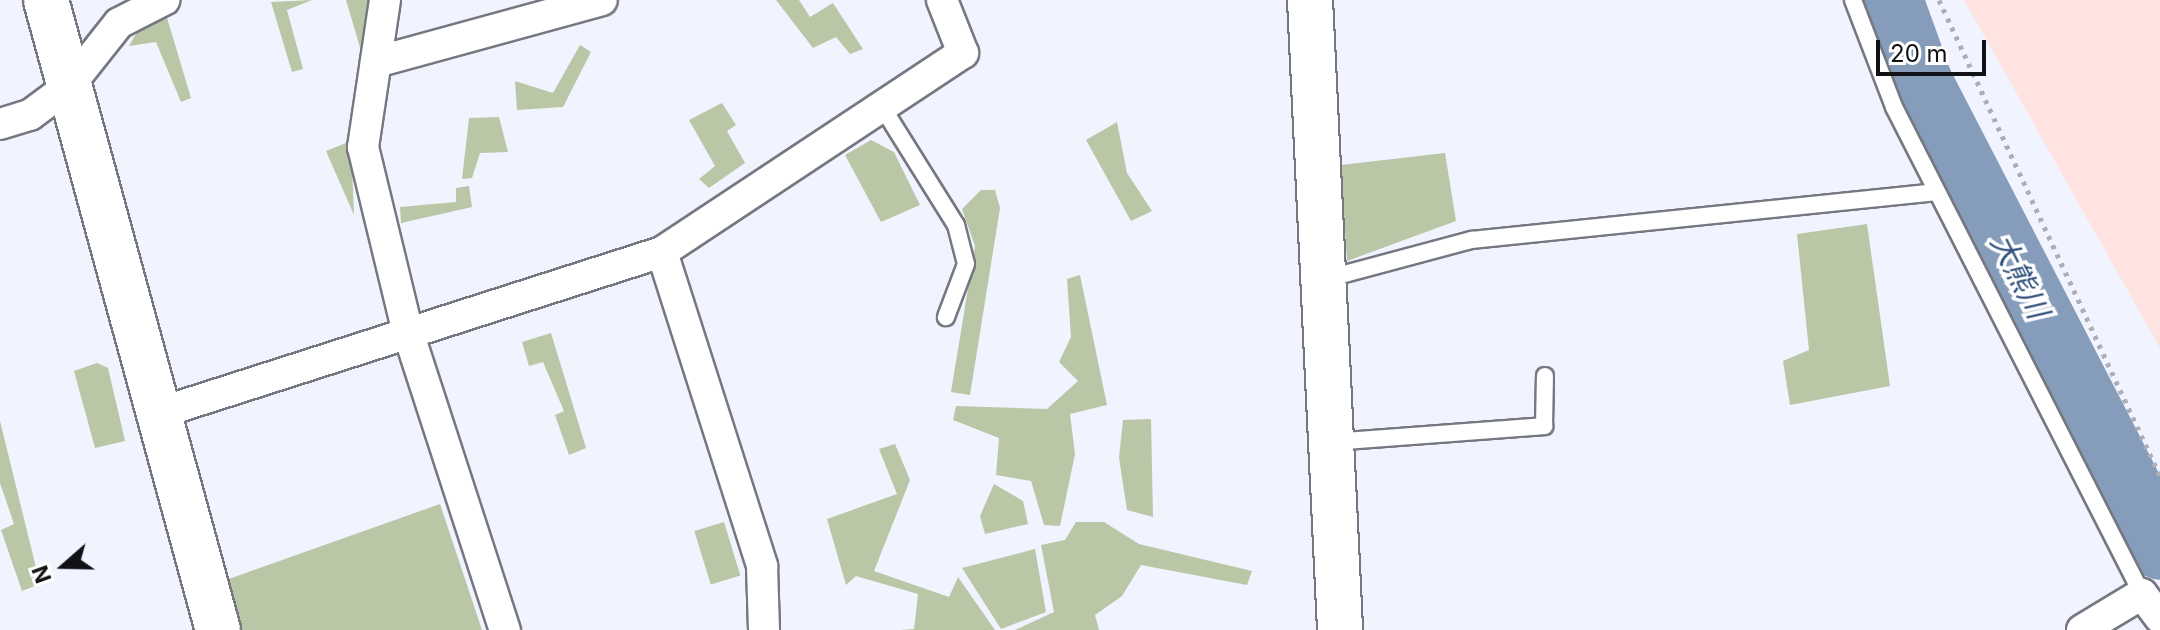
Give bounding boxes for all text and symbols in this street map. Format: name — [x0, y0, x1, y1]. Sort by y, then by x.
scale bar — [1880, 24, 1990, 74]
text: 20 m — [1890, 39, 1948, 68]
water label: 大熊川 — [1984, 228, 2056, 324]
north arrow — [24, 526, 104, 606]
text: N — [26, 562, 57, 587]

